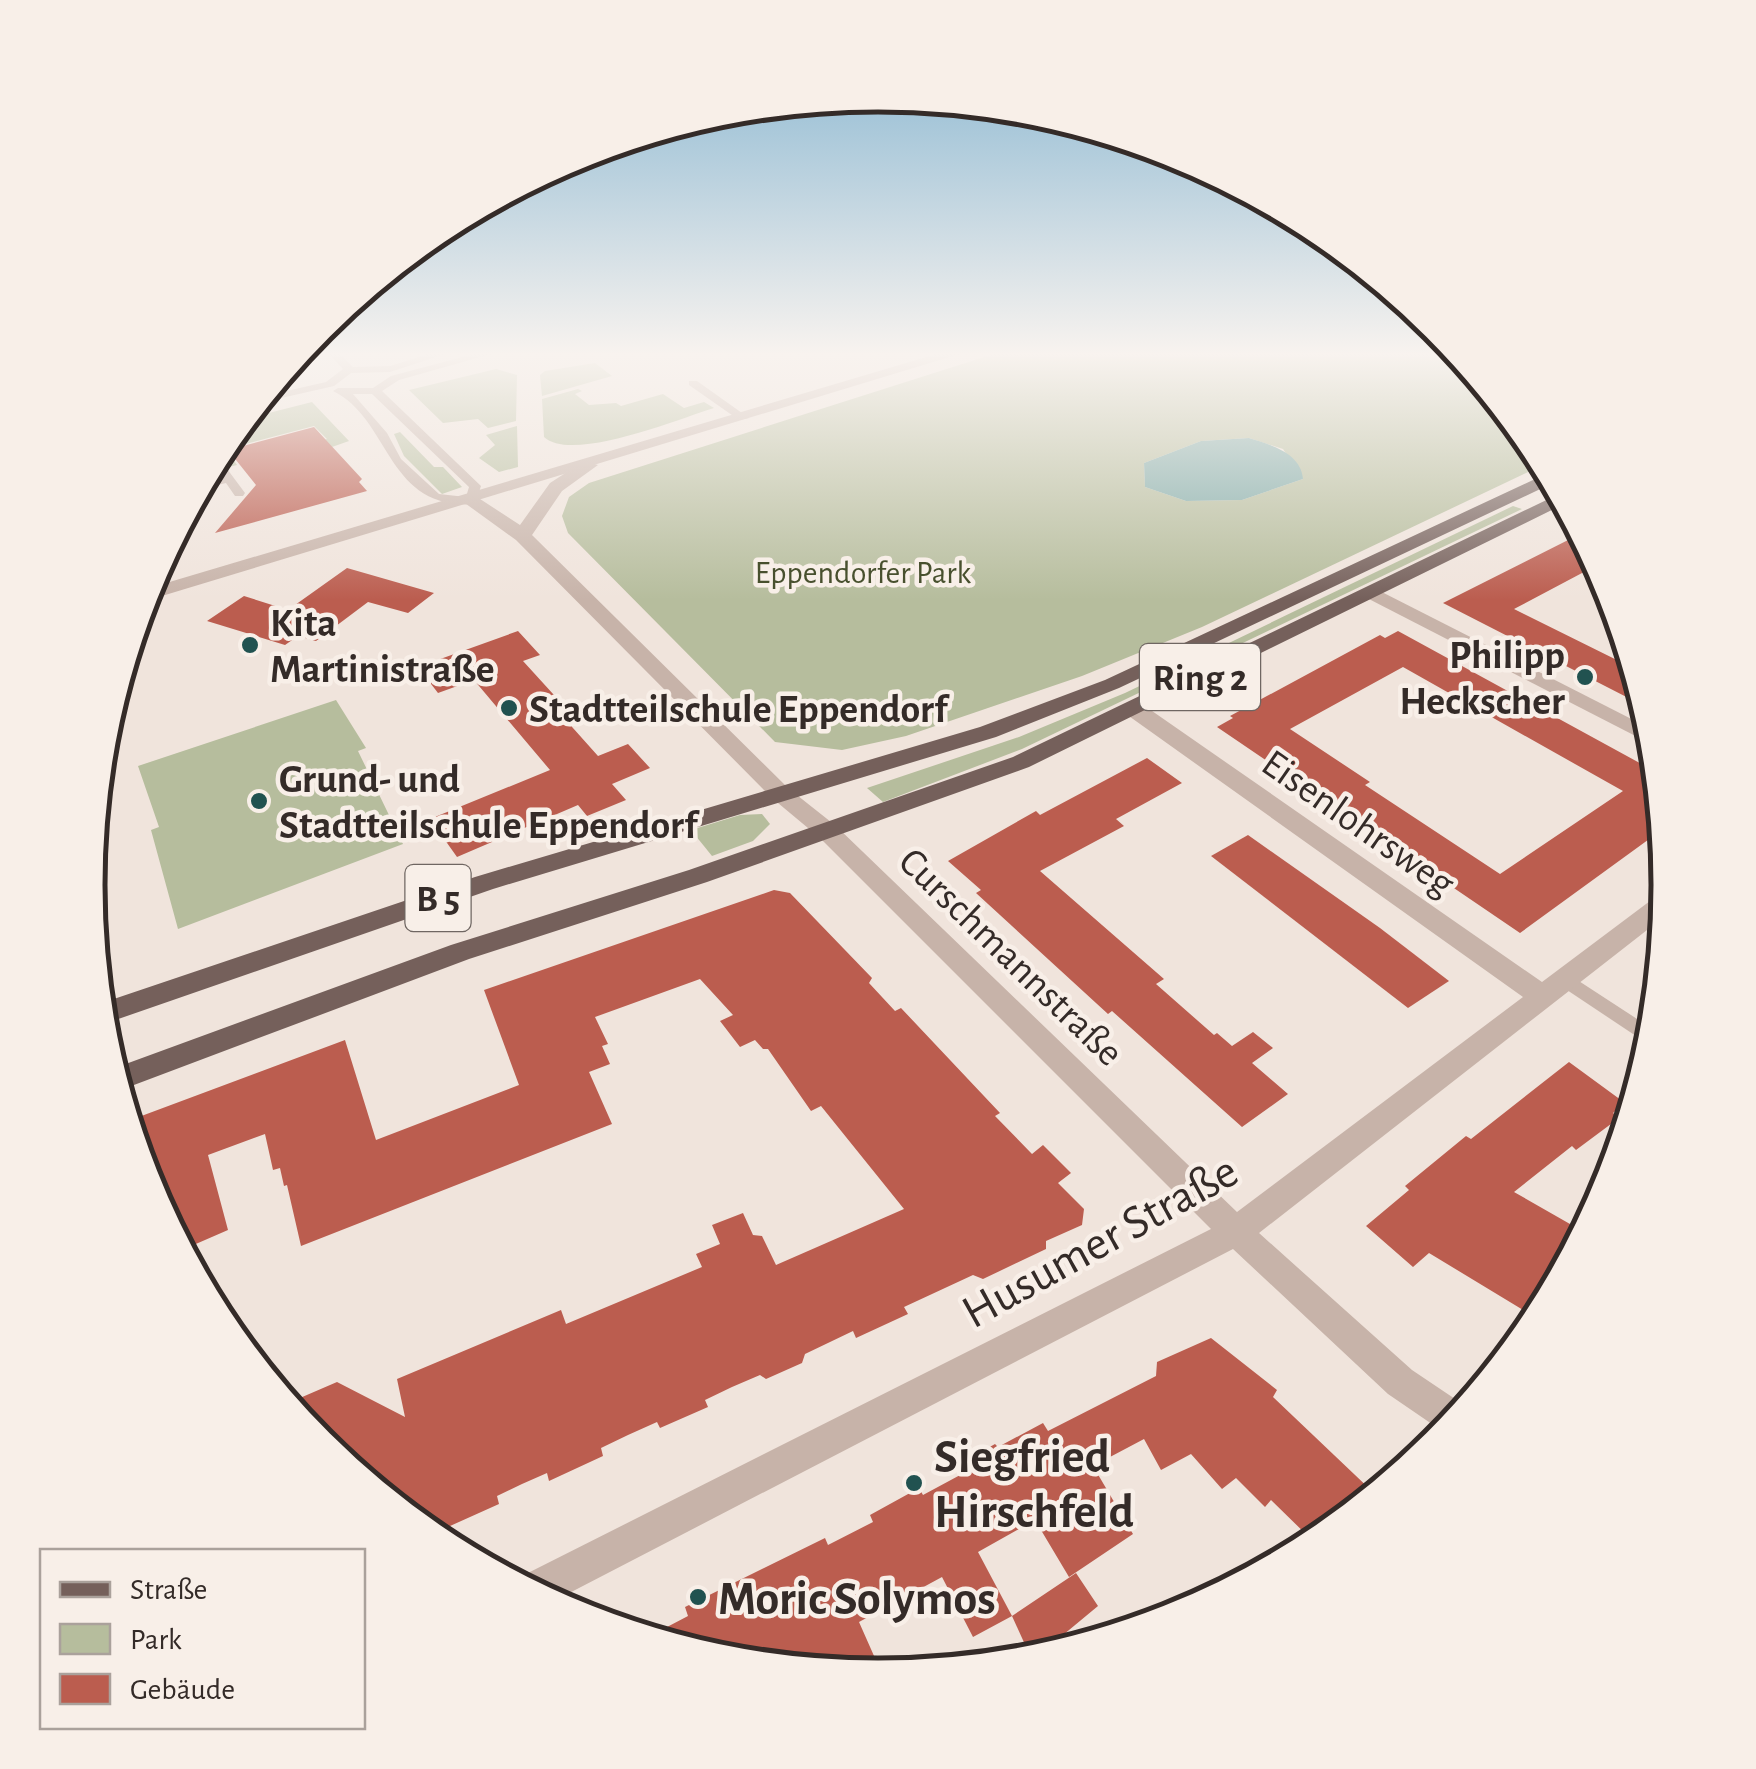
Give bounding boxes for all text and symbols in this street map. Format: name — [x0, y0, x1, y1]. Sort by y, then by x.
park label: Eppendorfer Park — [755, 557, 972, 589]
place label: Kita Martinistraße — [270, 604, 495, 690]
marker: Kita Martinistraße — [239, 634, 261, 656]
place label: Philipp Heckscher — [1399, 636, 1565, 722]
road number: Ring 2 — [1140, 644, 1260, 710]
marker: Philipp Heckscher — [1574, 666, 1596, 688]
place label: Stadtteilschule Eppendorf — [529, 690, 950, 730]
marker: Stadtteilschule Eppendorf — [498, 697, 520, 719]
street label: Eisenlohrsweg — [1254, 743, 1462, 905]
place label: Grund- und Stadtteilschule Eppendorf — [279, 760, 700, 846]
marker: Grund- und Stadtteilschule Eppendorf — [248, 790, 270, 812]
street label: Curschmannstraße — [891, 841, 1130, 1074]
road number: B 5 — [406, 865, 470, 931]
street label: Husumer Straße — [955, 1147, 1246, 1338]
place label: Siegfried Hirschfeld — [934, 1434, 1134, 1537]
marker: Siegfried Hirschfeld — [903, 1472, 925, 1494]
legend — [40, 1549, 365, 1729]
text: Straße — [130, 1575, 207, 1605]
place label: Moric Solymos — [718, 1576, 996, 1624]
marker: Moric Solymos — [687, 1586, 709, 1608]
text: Park — [130, 1625, 182, 1655]
text: Gebäude — [130, 1675, 235, 1705]

